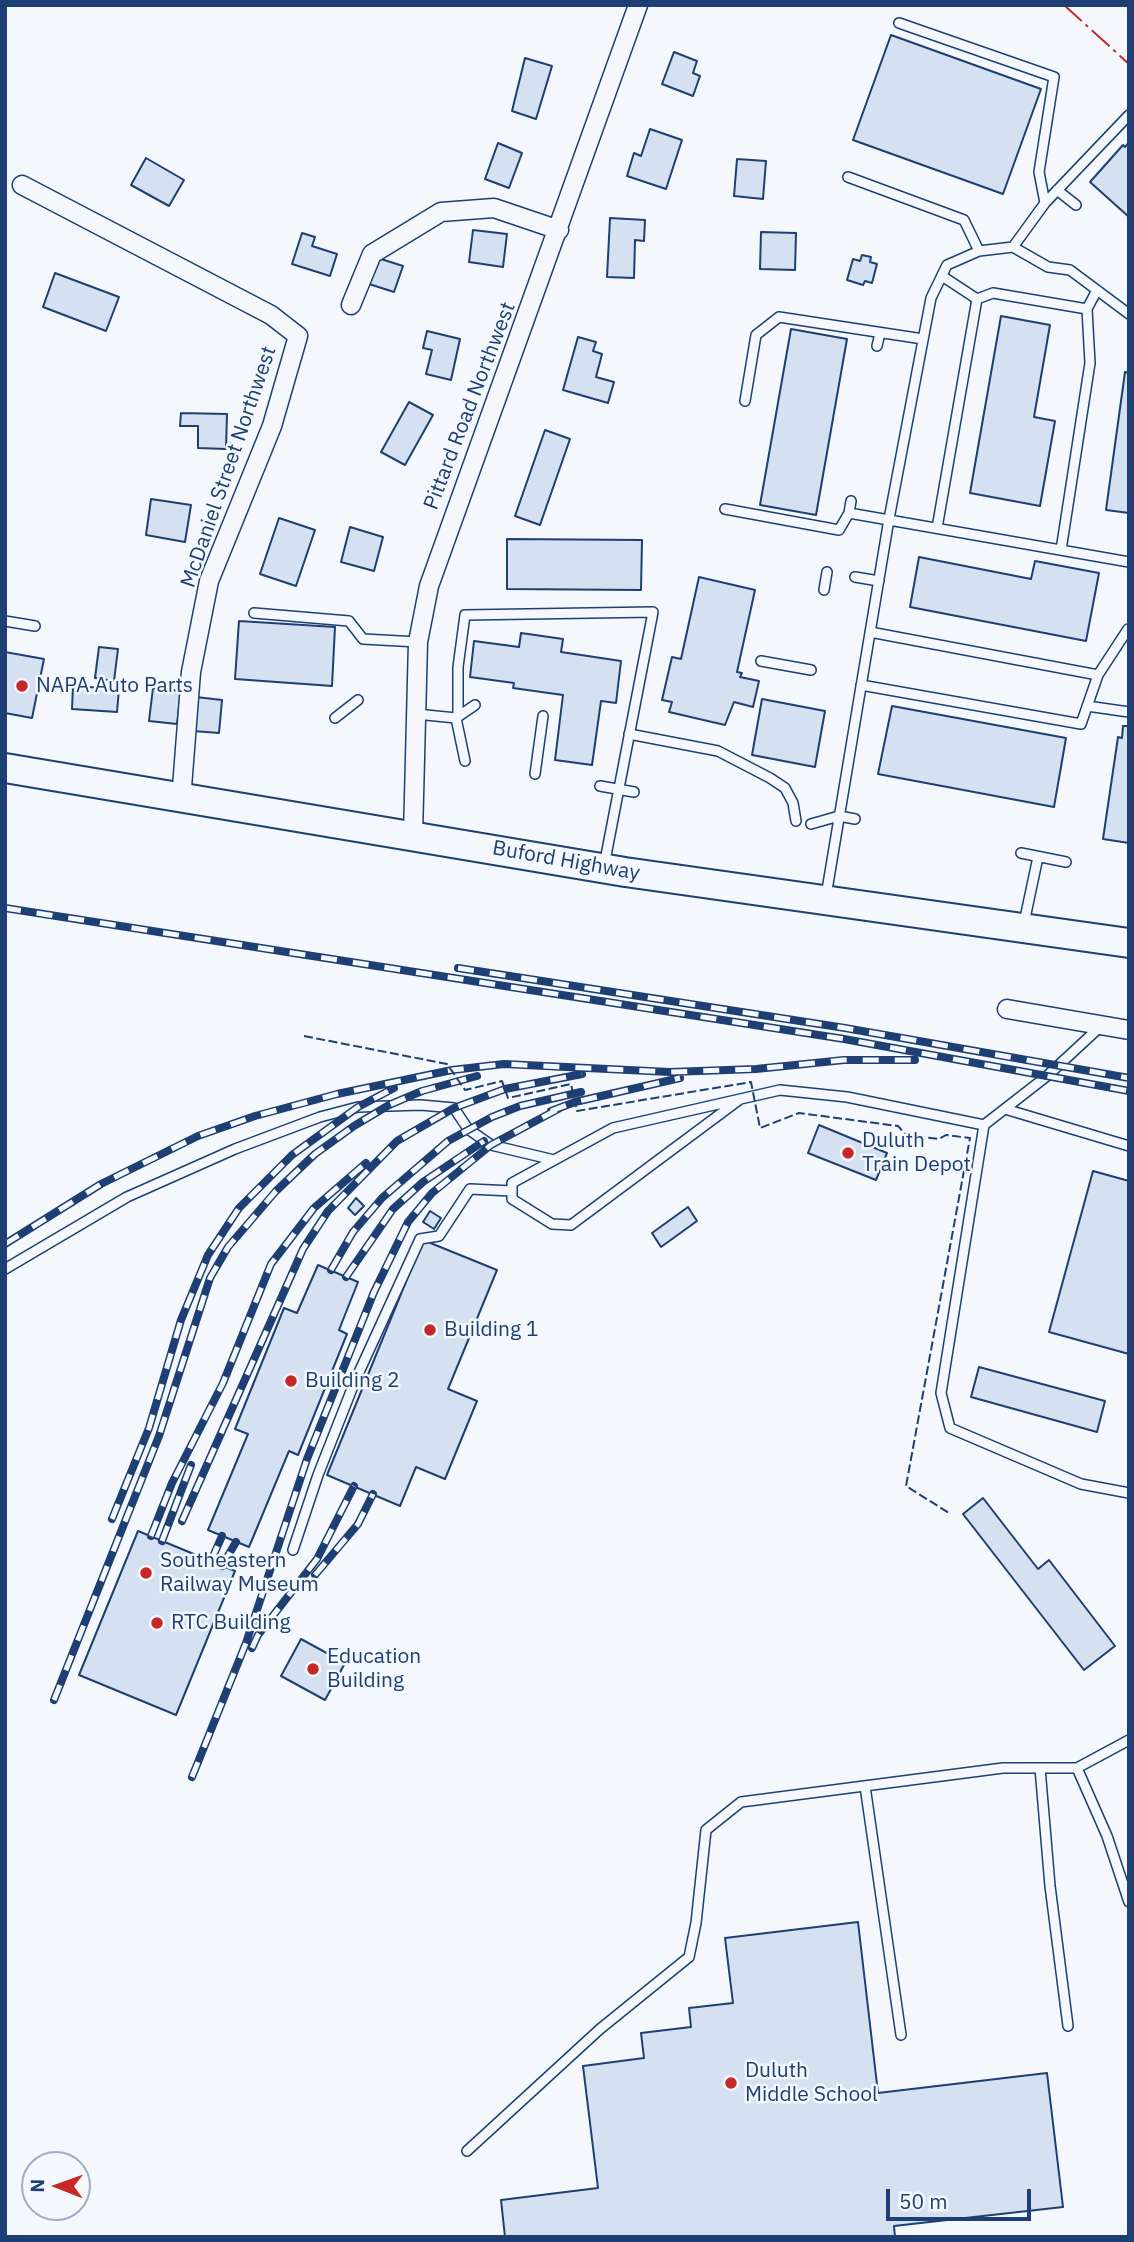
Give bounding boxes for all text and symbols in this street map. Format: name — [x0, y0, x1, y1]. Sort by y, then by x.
street label: Pittard Road Northwest — [419, 299, 521, 513]
street label: McDaniel Street Northwest — [176, 343, 282, 591]
place label: NAPA Auto Parts — [36, 673, 193, 699]
marker: NAPA Auto Parts — [14, 678, 30, 694]
street label: Buford Highway — [490, 836, 642, 886]
place label: Duluth Train Depot — [862, 1128, 971, 1178]
marker: Duluth Train Depot — [840, 1145, 856, 1161]
place label: Building 1 — [444, 1317, 539, 1343]
marker: Building 1 — [422, 1322, 438, 1338]
place label: Building 2 — [305, 1368, 400, 1394]
marker: Building 2 — [283, 1373, 299, 1389]
place label: Southeastern Railway Museum — [160, 1548, 319, 1598]
marker: Southeastern Railway Museum — [138, 1565, 154, 1581]
place label: RTC Building — [171, 1610, 291, 1636]
marker: RTC Building — [149, 1615, 165, 1631]
place label: Education Building — [327, 1644, 421, 1694]
marker: Education Building — [305, 1661, 321, 1677]
place label: Duluth Middle School — [745, 2058, 878, 2108]
marker: Duluth Middle School — [723, 2075, 739, 2091]
north arrow — [21, 2151, 91, 2221]
scale bar — [889, 2176, 1034, 2220]
text: N — [25, 2179, 49, 2193]
text: 50 m — [899, 2187, 948, 2215]

